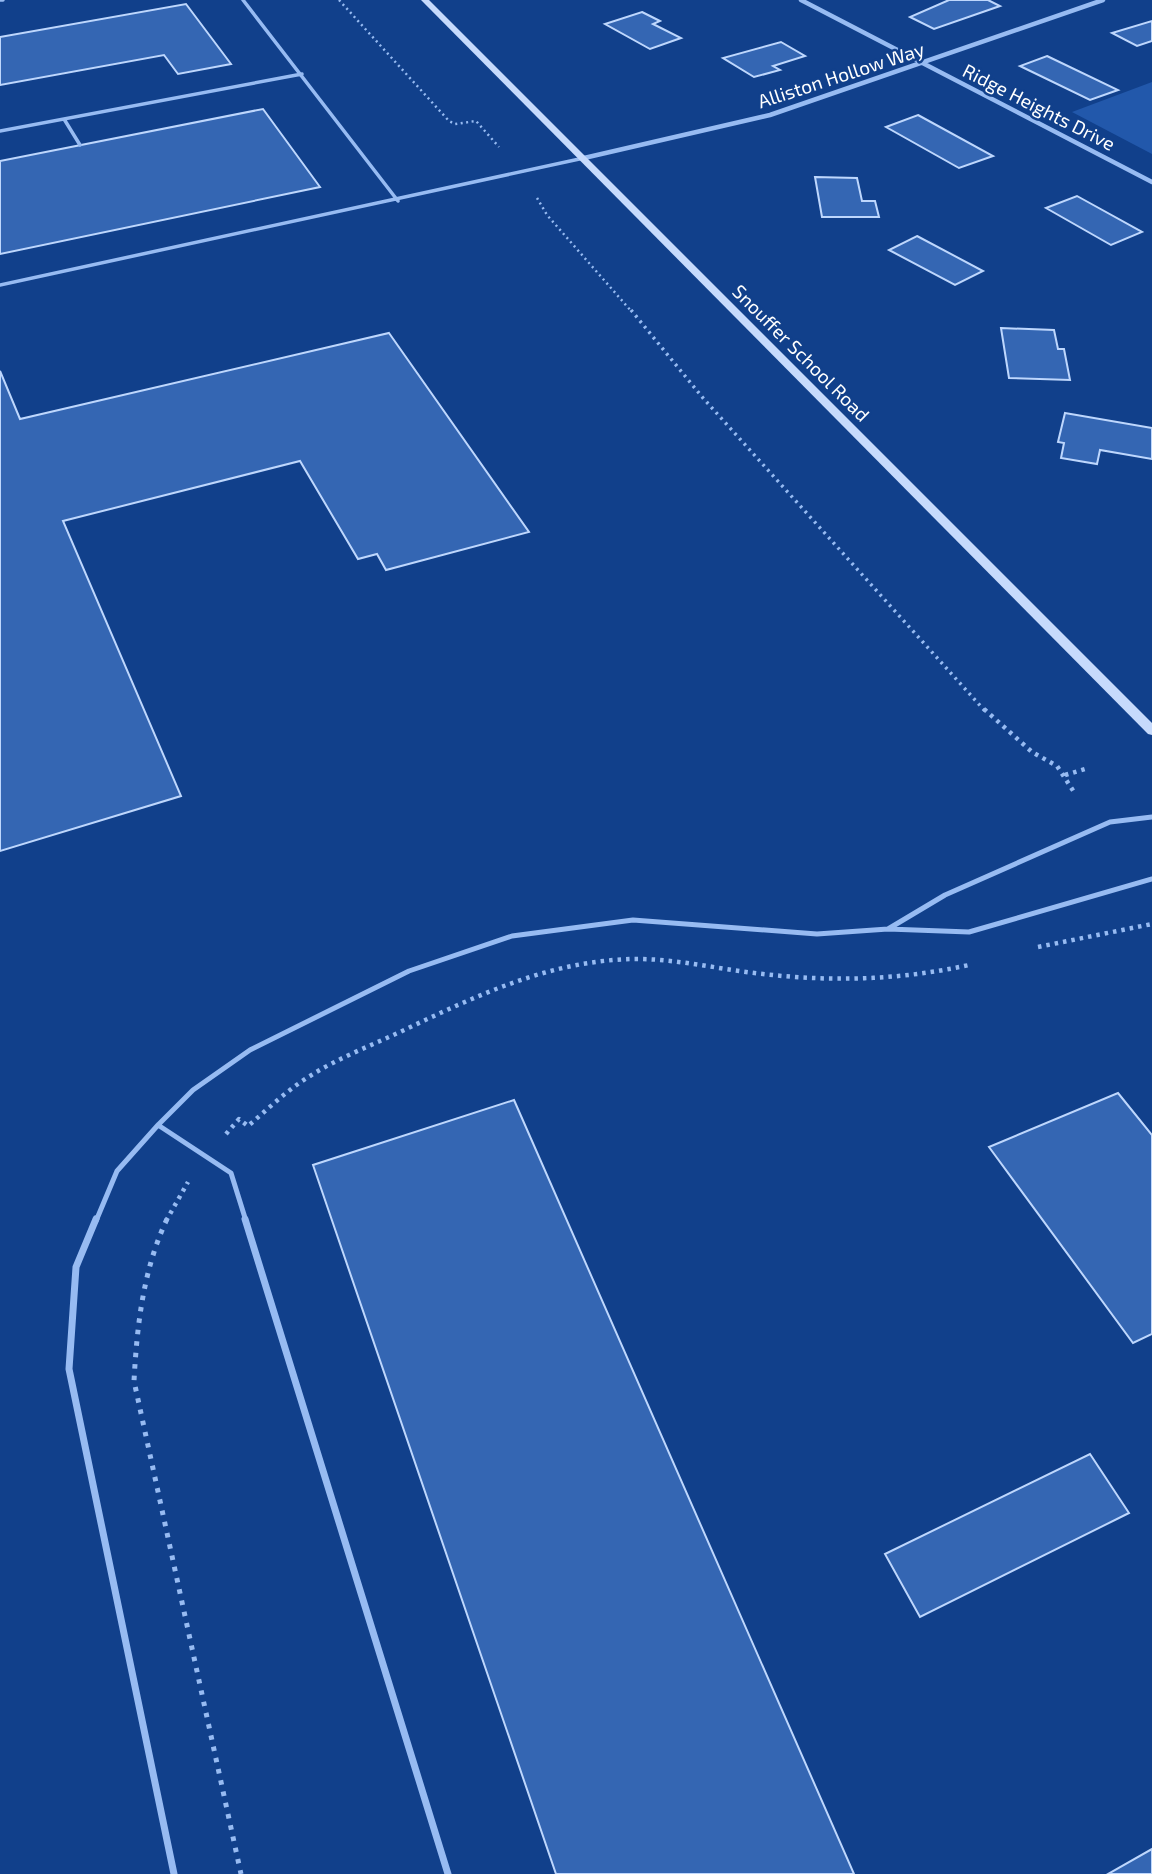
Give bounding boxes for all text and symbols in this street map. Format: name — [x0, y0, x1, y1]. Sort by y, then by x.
street label: Alliston Hollow Way — [755, 37, 927, 112]
street label: Ridge Heights Drive — [959, 58, 1119, 155]
street label: Snouffer School Road — [728, 279, 875, 426]

